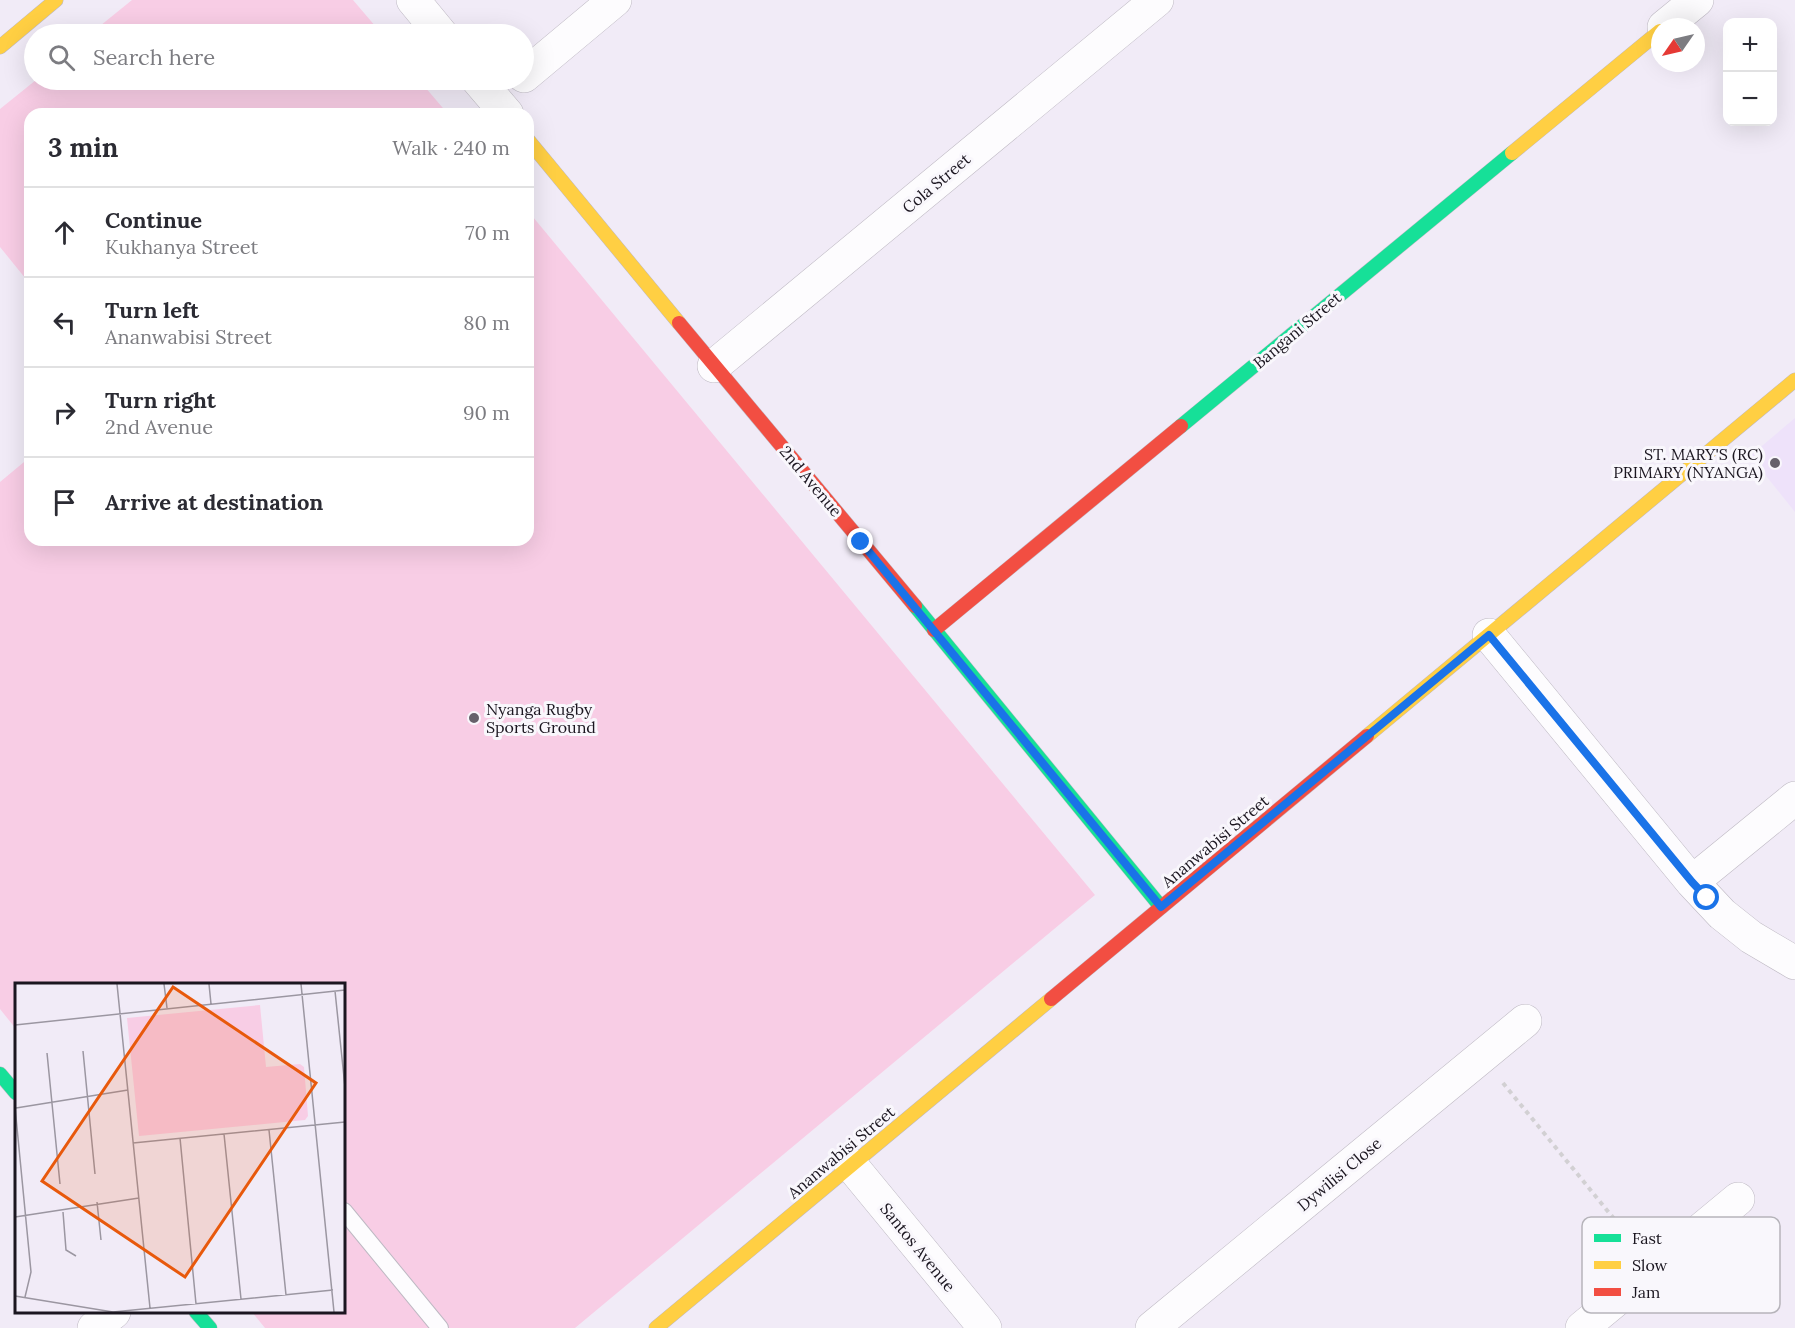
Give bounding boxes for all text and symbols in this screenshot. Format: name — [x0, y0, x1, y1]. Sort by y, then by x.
north arrow — [1651, 18, 1705, 72]
map controls — [1723, 18, 1777, 126]
button: + — [1723, 18, 1777, 72]
search box — [24, 24, 534, 90]
icon: search — [45, 41, 78, 74]
text: Search here — [93, 43, 215, 71]
button: − — [1723, 72, 1777, 126]
text: 3 min — [48, 131, 118, 164]
text: Walk · 240 m — [392, 135, 510, 160]
street label: Cola Street — [898, 148, 975, 217]
text: Continue — [105, 206, 202, 234]
icon: ahead — [48, 216, 81, 249]
text: 70 m — [465, 220, 510, 245]
text: Kukhanya Street — [105, 234, 258, 259]
street label: Bangani Street — [1249, 287, 1346, 373]
text: Turn left — [105, 296, 199, 324]
icon: left — [48, 306, 81, 339]
text: 80 m — [463, 310, 510, 335]
text: Ananwabisi Street — [105, 324, 272, 349]
text: Turn right — [105, 386, 216, 414]
icon: right — [48, 396, 81, 429]
text: 90 m — [463, 400, 510, 425]
text: 2nd Avenue — [105, 414, 213, 439]
street label: 2nd Avenue — [776, 441, 847, 521]
place label: ST. MARY'S (RC) PRIMARY (NYANGA) — [1613, 444, 1763, 483]
marker: ST. MARY'S (RC) PRIMARY (NYANGA) — [1768, 456, 1782, 470]
icon: arrive — [48, 486, 81, 519]
text: Arrive at destination — [105, 488, 323, 516]
route end — [847, 528, 873, 554]
place label: Nyanga Rugby Sports Ground — [486, 699, 596, 737]
marker: Nyanga Rugby Sports Ground — [467, 711, 481, 725]
street label: Ananwabisi Street — [1157, 790, 1273, 892]
route start — [1693, 884, 1719, 910]
inset map — [15, 983, 345, 1313]
street label: Ananwabisi Street — [783, 1101, 899, 1203]
street label: Dywilisi Close — [1293, 1133, 1385, 1215]
street label: Santos Avenue — [876, 1199, 960, 1296]
legend — [1582, 1217, 1780, 1313]
text: Fast — [1632, 1228, 1663, 1248]
text: Slow — [1632, 1255, 1668, 1275]
text: Jam — [1631, 1282, 1660, 1302]

